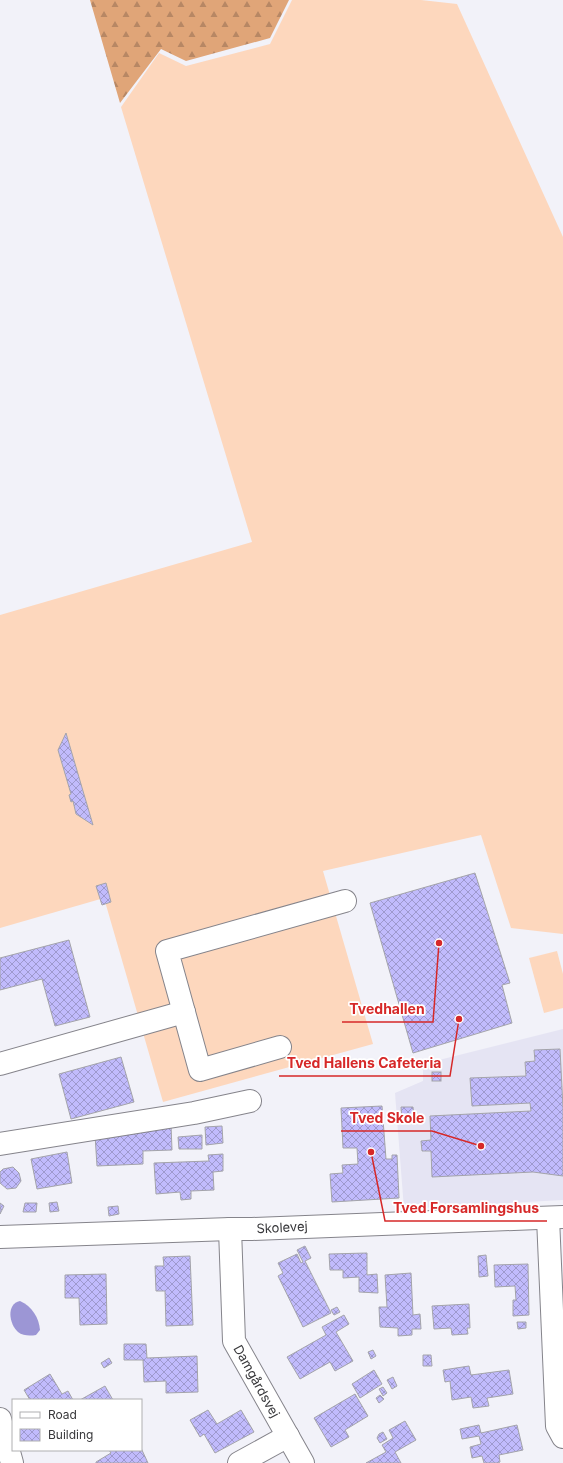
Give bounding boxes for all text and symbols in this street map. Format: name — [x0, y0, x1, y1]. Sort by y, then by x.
callout: Tvedhallen — [342, 996, 433, 1022]
text: Tvedhallen — [349, 1000, 425, 1017]
callout: Tved Hallens Cafeteria — [279, 1050, 450, 1076]
text: Tved Hallens Cafeteria — [287, 1054, 441, 1071]
callout: Tved Skole — [341, 1105, 432, 1131]
text: Tved Skole — [350, 1109, 424, 1126]
callout: Tved Forsamlingshus — [385, 1195, 547, 1221]
text: Tved Forsamlingshus — [393, 1199, 539, 1216]
street label: Skolevej — [256, 1218, 308, 1236]
street label: Damgårdsvej — [230, 1342, 284, 1420]
legend — [12, 1399, 142, 1451]
text: Road — [48, 1407, 77, 1422]
text: Building — [48, 1427, 93, 1442]

